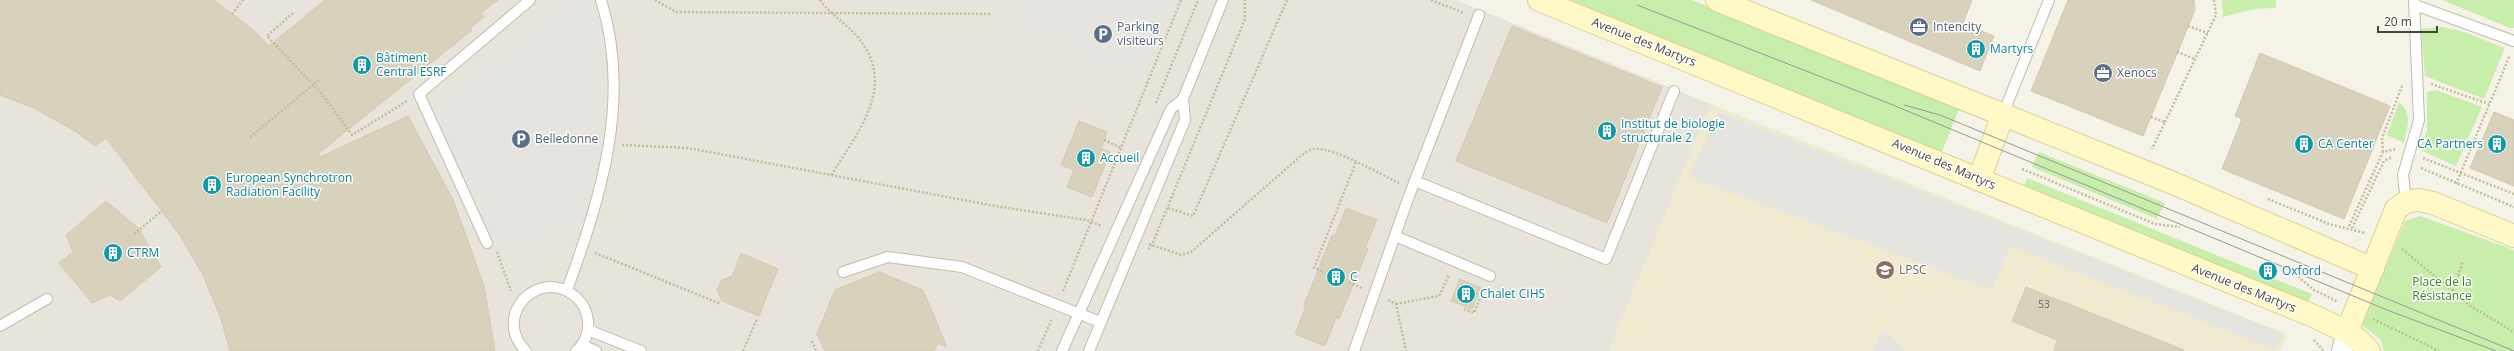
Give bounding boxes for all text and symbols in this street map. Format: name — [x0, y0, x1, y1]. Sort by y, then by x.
scale bar — [2378, 8, 2437, 34]
street label: Avenue des Martyrs — [1590, 13, 1699, 70]
text: 20 m — [2384, 13, 2412, 30]
office icon: Intencity — [1908, 16, 1930, 38]
place label: Parking visiteurs — [1117, 18, 1164, 49]
place label: Intencity — [1933, 18, 1982, 35]
parking icon: Parking visiteurs — [1092, 23, 1114, 45]
building icon: Martyrs — [1965, 38, 1987, 60]
place label: Martyrs — [1990, 40, 2034, 57]
place label: Bâtiment Central ESRF — [376, 49, 447, 80]
building icon: Bâtiment Central ESRF — [351, 54, 373, 76]
office icon: Xenocs — [2092, 62, 2114, 84]
place label: Xenocs — [2117, 64, 2157, 81]
place label: Institut de biologie structurale 2 — [1621, 115, 1725, 146]
building icon: Institut de biologie structurale 2 — [1596, 120, 1618, 142]
parking icon: Belledonne — [510, 128, 532, 150]
place label: Belledonne — [535, 130, 599, 147]
building icon: CA Center — [2293, 133, 2315, 155]
building icon: CA Partners — [2486, 133, 2508, 155]
street label: Avenue des Martyrs — [1890, 134, 1999, 193]
place label: CA Center — [2318, 135, 2374, 152]
place label: CA Partners — [2417, 135, 2483, 152]
building icon: Accueil — [1075, 147, 1097, 169]
place label: Accueil — [1100, 149, 1139, 166]
place label: European Synchrotron Radiation Facility — [226, 169, 352, 200]
building icon: European Synchrotron Radiation Facility — [201, 174, 223, 196]
building icon: CTRM — [102, 242, 124, 264]
place label: CTRM — [127, 244, 159, 261]
school or university icon: LPSC — [1874, 259, 1896, 281]
street label: Avenue des Martyrs — [2190, 259, 2299, 316]
building icon: Oxford — [2257, 260, 2279, 282]
place label: LPSC — [1899, 261, 1927, 278]
place label: Oxford — [2282, 262, 2321, 279]
building icon: C — [1325, 266, 1347, 288]
place label: C — [1350, 268, 1358, 285]
park label: Place de la Résistance — [2412, 273, 2472, 304]
building icon: Chalet CIHS — [1455, 283, 1477, 305]
place label: Chalet CIHS — [1480, 285, 1545, 302]
house number: 53 — [2038, 297, 2050, 311]

